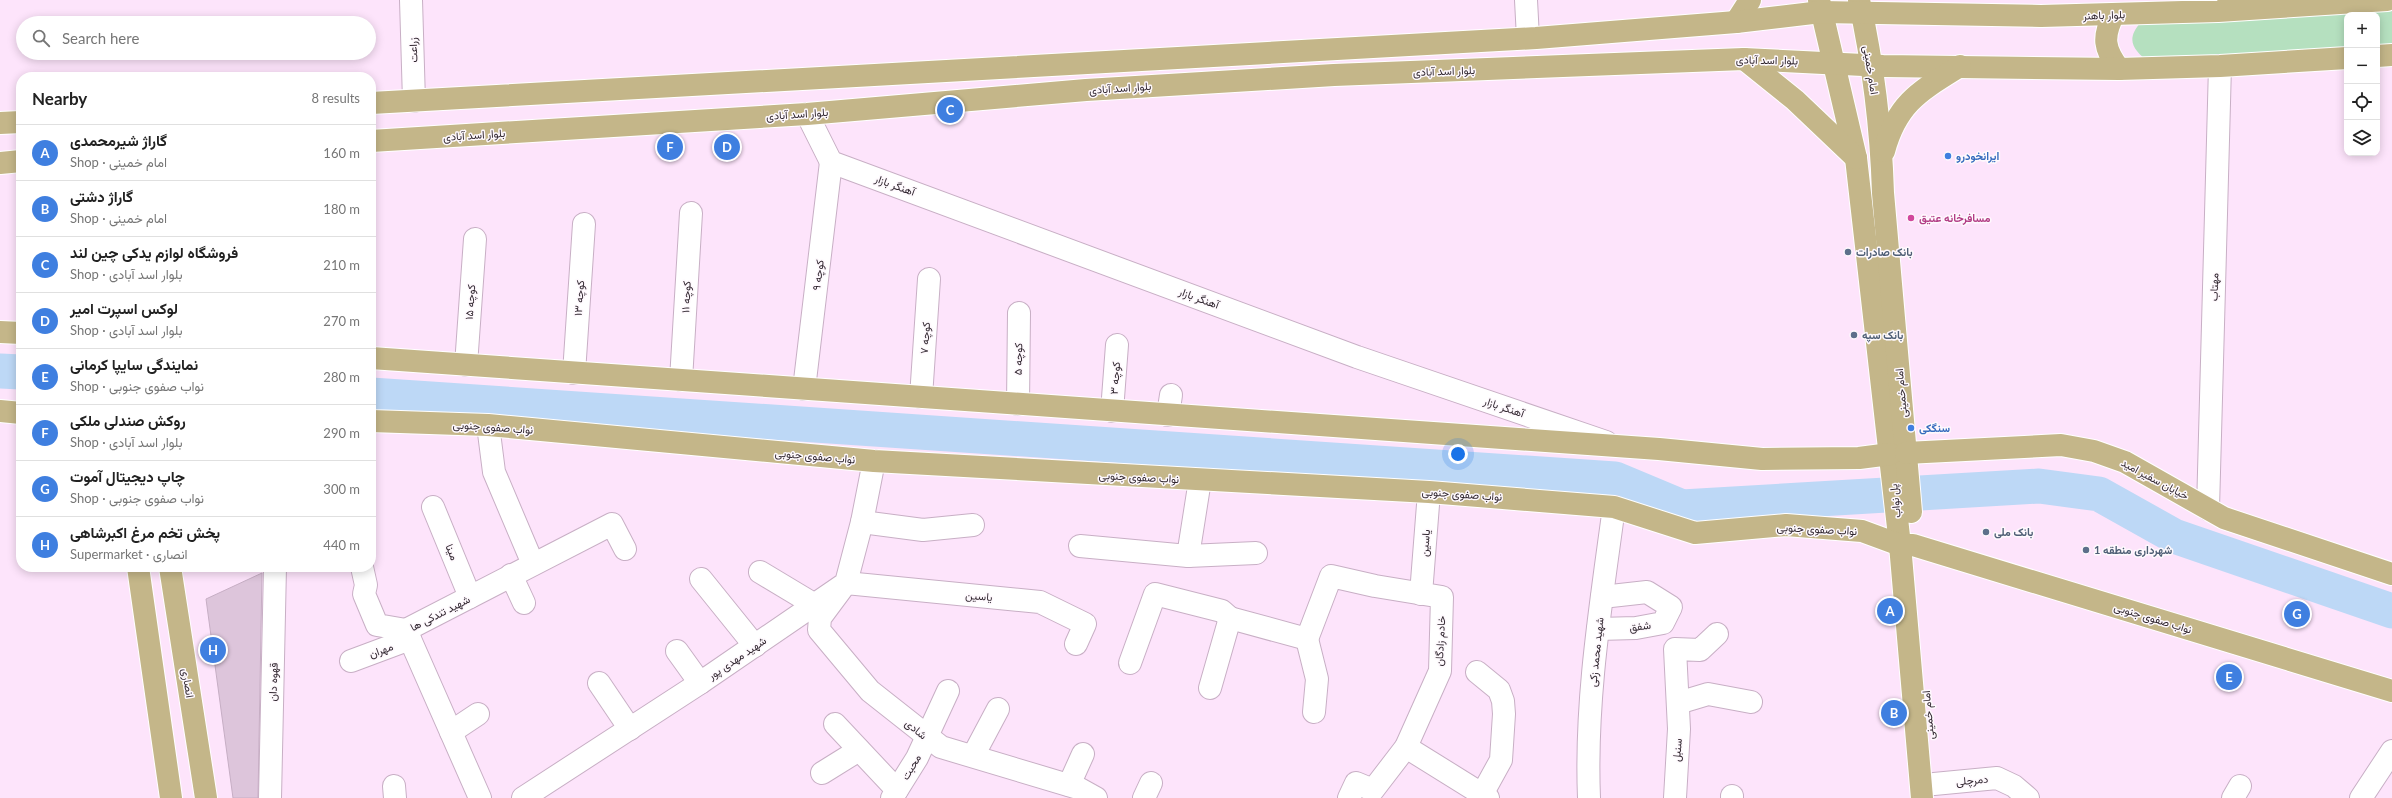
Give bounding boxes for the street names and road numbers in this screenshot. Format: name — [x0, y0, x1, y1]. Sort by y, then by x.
street label: بلوار باهنر — [2082, 7, 2125, 23]
street label: زراعت — [406, 37, 420, 63]
street label: امام خمینی — [1859, 45, 1882, 96]
street label: بلوار اسد آبادی — [1736, 52, 1798, 68]
street label: بلوار اسد آبادی — [1413, 63, 1475, 79]
street label: بلوار اسد آبادی — [1088, 79, 1152, 97]
street label: بلوار اسد آبادی — [765, 105, 829, 123]
street label: بلوار اسد آبادی — [442, 126, 506, 144]
street label: آهنگر بازار — [872, 171, 919, 199]
street label: کوچه ۹ — [809, 259, 828, 291]
street label: مهتاب — [2207, 273, 2221, 301]
street label: کوچه ۱۳ — [571, 279, 588, 317]
street label: کوچه ۱۱ — [678, 281, 695, 313]
street label: کوچه ۱۵ — [462, 284, 479, 320]
street label: آهنگر بازار — [1176, 284, 1223, 312]
street label: کوچه ۷ — [917, 321, 934, 355]
street label: کوچه ۵ — [1011, 343, 1026, 375]
street label: کوچه ۳ — [1107, 361, 1124, 395]
street label: امام خمینی — [1892, 368, 1911, 418]
street label: آهنگر بازار — [1481, 393, 1528, 421]
street label: نواب صفوی جنوبی — [452, 417, 534, 437]
street label: نواب صفوی جنوبی — [774, 446, 856, 466]
street label: خیابان سفیر امید — [2119, 455, 2191, 503]
street label: نواب صفوی جنوبی — [1098, 468, 1180, 486]
street label: پل نواب — [1886, 483, 1905, 519]
street label: نواب صفوی جنوبی — [1421, 484, 1503, 504]
street label: نواب صفوی جنوبی — [1776, 520, 1858, 538]
street label: یاسین — [1417, 529, 1433, 557]
street label: مینا — [442, 542, 462, 562]
street label: یاسین — [965, 588, 993, 604]
street label: شهید تندکی ها — [408, 592, 473, 634]
street label: نواب صفوی جنوبی — [2112, 600, 2194, 636]
street label: خادم زادگان — [1432, 615, 1449, 667]
street label: شهید محمد زکی — [1585, 616, 1607, 688]
street label: شفق — [1628, 618, 1652, 634]
street label: شهید مهدی پور — [704, 633, 770, 684]
street label: مهران — [367, 639, 395, 661]
street label: قهوه دان — [265, 662, 281, 702]
street label: انصاری — [179, 667, 197, 699]
street label: امام خمینی — [1919, 690, 1938, 740]
street label: شادی — [902, 716, 930, 742]
street label: سنبل — [1669, 737, 1685, 762]
street label: محبت — [898, 752, 924, 782]
street label: دمرچلی — [1955, 772, 1989, 789]

